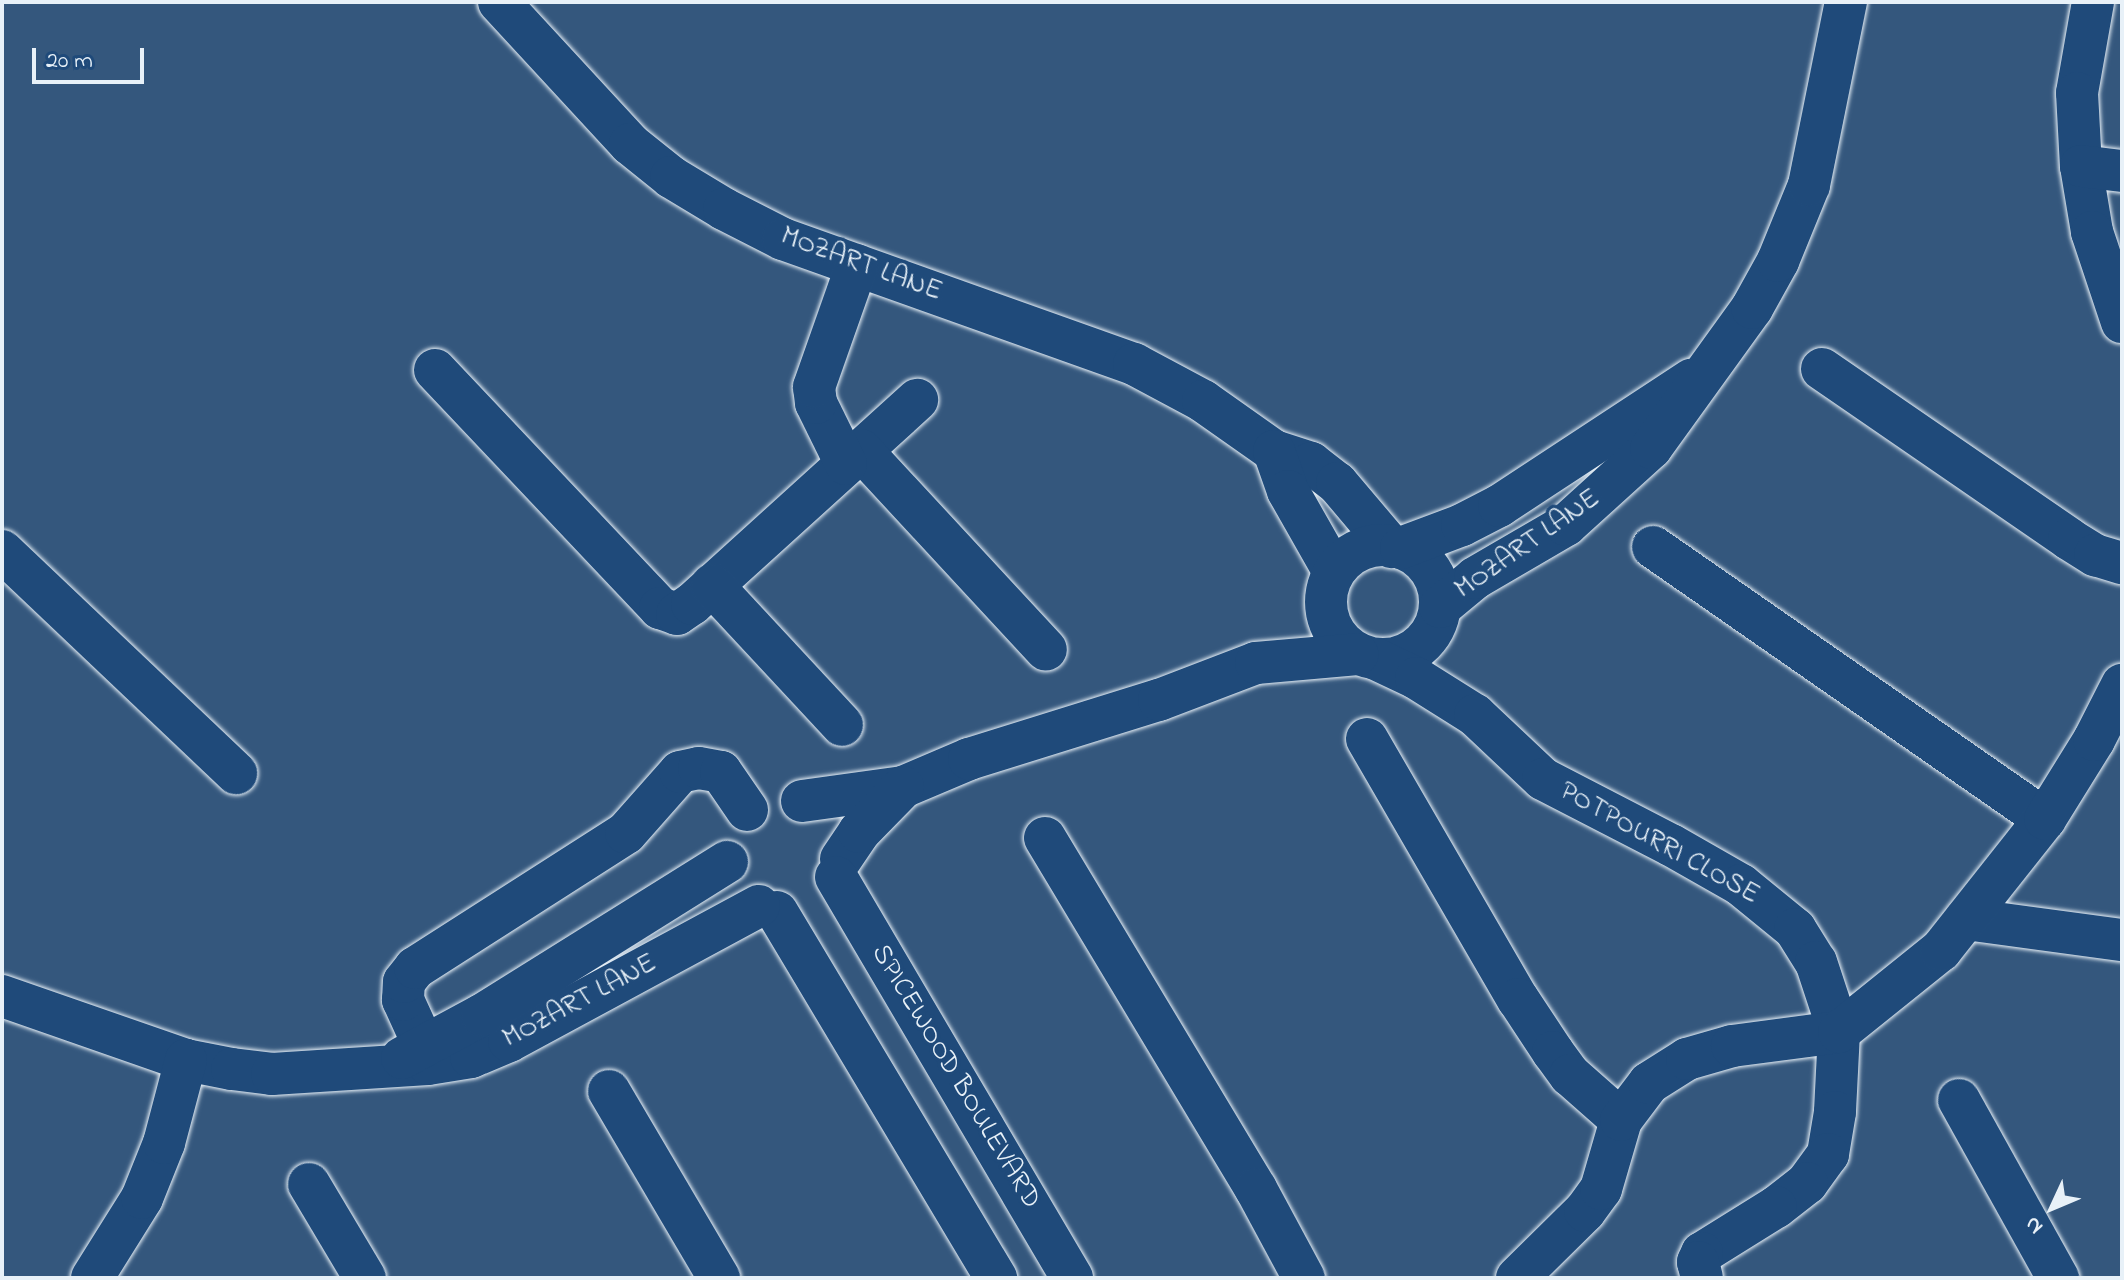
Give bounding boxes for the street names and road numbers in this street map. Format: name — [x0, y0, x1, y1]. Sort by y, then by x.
street label: MOZART LANE — [776, 220, 946, 310]
street label: MOZART LANE — [1449, 483, 1607, 607]
street label: POTPOURRI CLOSE — [1553, 775, 1765, 913]
street label: SPICEWOOD BOULEVARD — [863, 939, 1047, 1215]
street label: MOZART LANE — [497, 947, 663, 1057]

